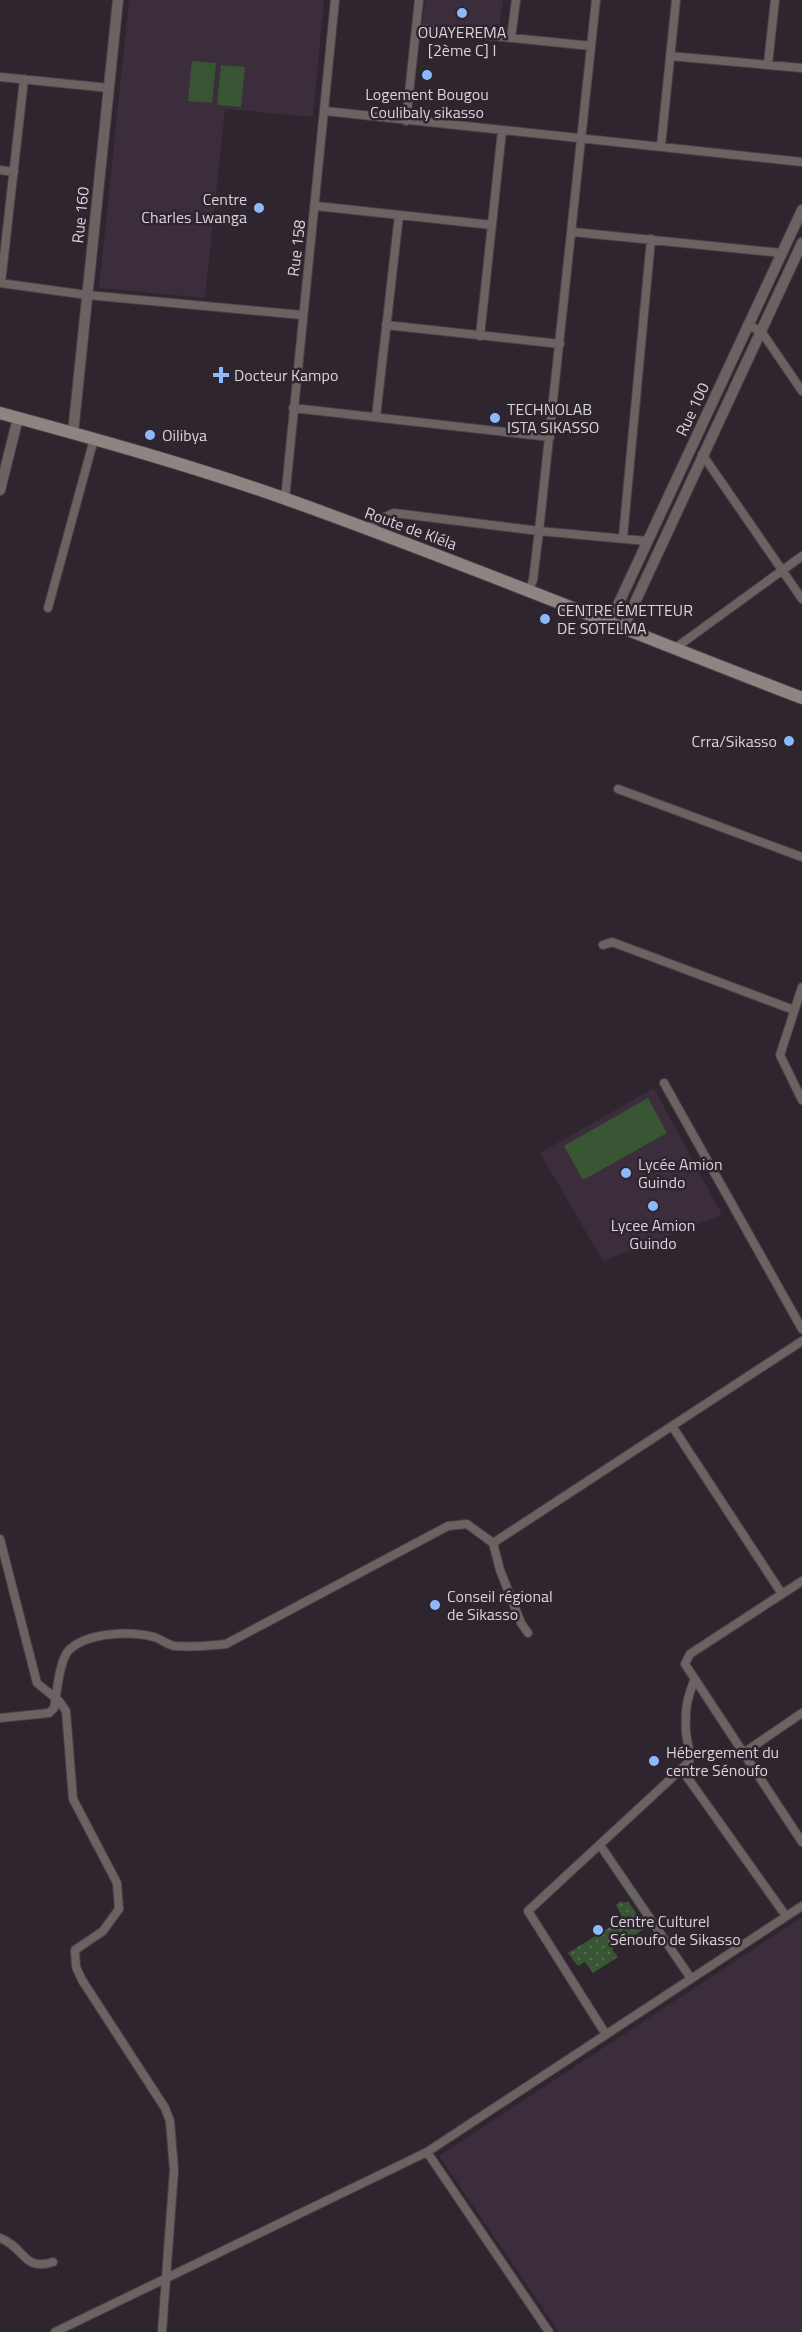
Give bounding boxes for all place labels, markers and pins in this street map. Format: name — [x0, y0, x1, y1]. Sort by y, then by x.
marker: OUAYEREMA [2ème C] I — [455, 6, 469, 20]
place label: OUAYEREMA [2ème C] I — [418, 20, 507, 62]
marker: Logement Bougou Coulibaly sikasso — [420, 68, 434, 82]
place label: Logement Bougou Coulibaly sikasso — [365, 82, 489, 124]
place label: Centre Charles Lwanga — [141, 187, 247, 229]
marker: Centre Charles Lwanga — [252, 201, 266, 215]
place label: Docteur Kampo — [234, 363, 338, 387]
marker: Docteur Kampo — [212, 366, 230, 384]
place label: TECHNOLAB ISTA SIKASSO — [507, 397, 599, 439]
marker: TECHNOLAB ISTA SIKASSO — [488, 411, 502, 425]
place label: Oilibya — [162, 423, 207, 447]
marker: Oilibya — [143, 428, 157, 442]
place label: CENTRE ÉMETTEUR DE SOTELMA — [557, 598, 693, 640]
marker: CENTRE ÉMETTEUR DE SOTELMA — [538, 612, 552, 626]
place label: Crra/Sikasso — [692, 729, 777, 753]
marker: Crra/Sikasso — [782, 734, 796, 748]
place label: Lycée Amion Guindo — [638, 1152, 723, 1194]
marker: Lycée Amion Guindo — [619, 1166, 633, 1180]
marker: Lycee Amion Guindo — [646, 1199, 660, 1213]
place label: Lycee Amion Guindo — [611, 1213, 695, 1255]
place label: Conseil régional de Sikasso — [447, 1584, 553, 1626]
marker: Conseil régional de Sikasso — [428, 1598, 442, 1612]
place label: Hébergement du centre Sénoufo — [666, 1740, 779, 1782]
marker: Hébergement du centre Sénoufo — [647, 1754, 661, 1768]
place label: Centre Culturel Sénoufo de Sikasso — [610, 1909, 741, 1951]
marker: Centre Culturel Sénoufo de Sikasso — [591, 1923, 605, 1937]

